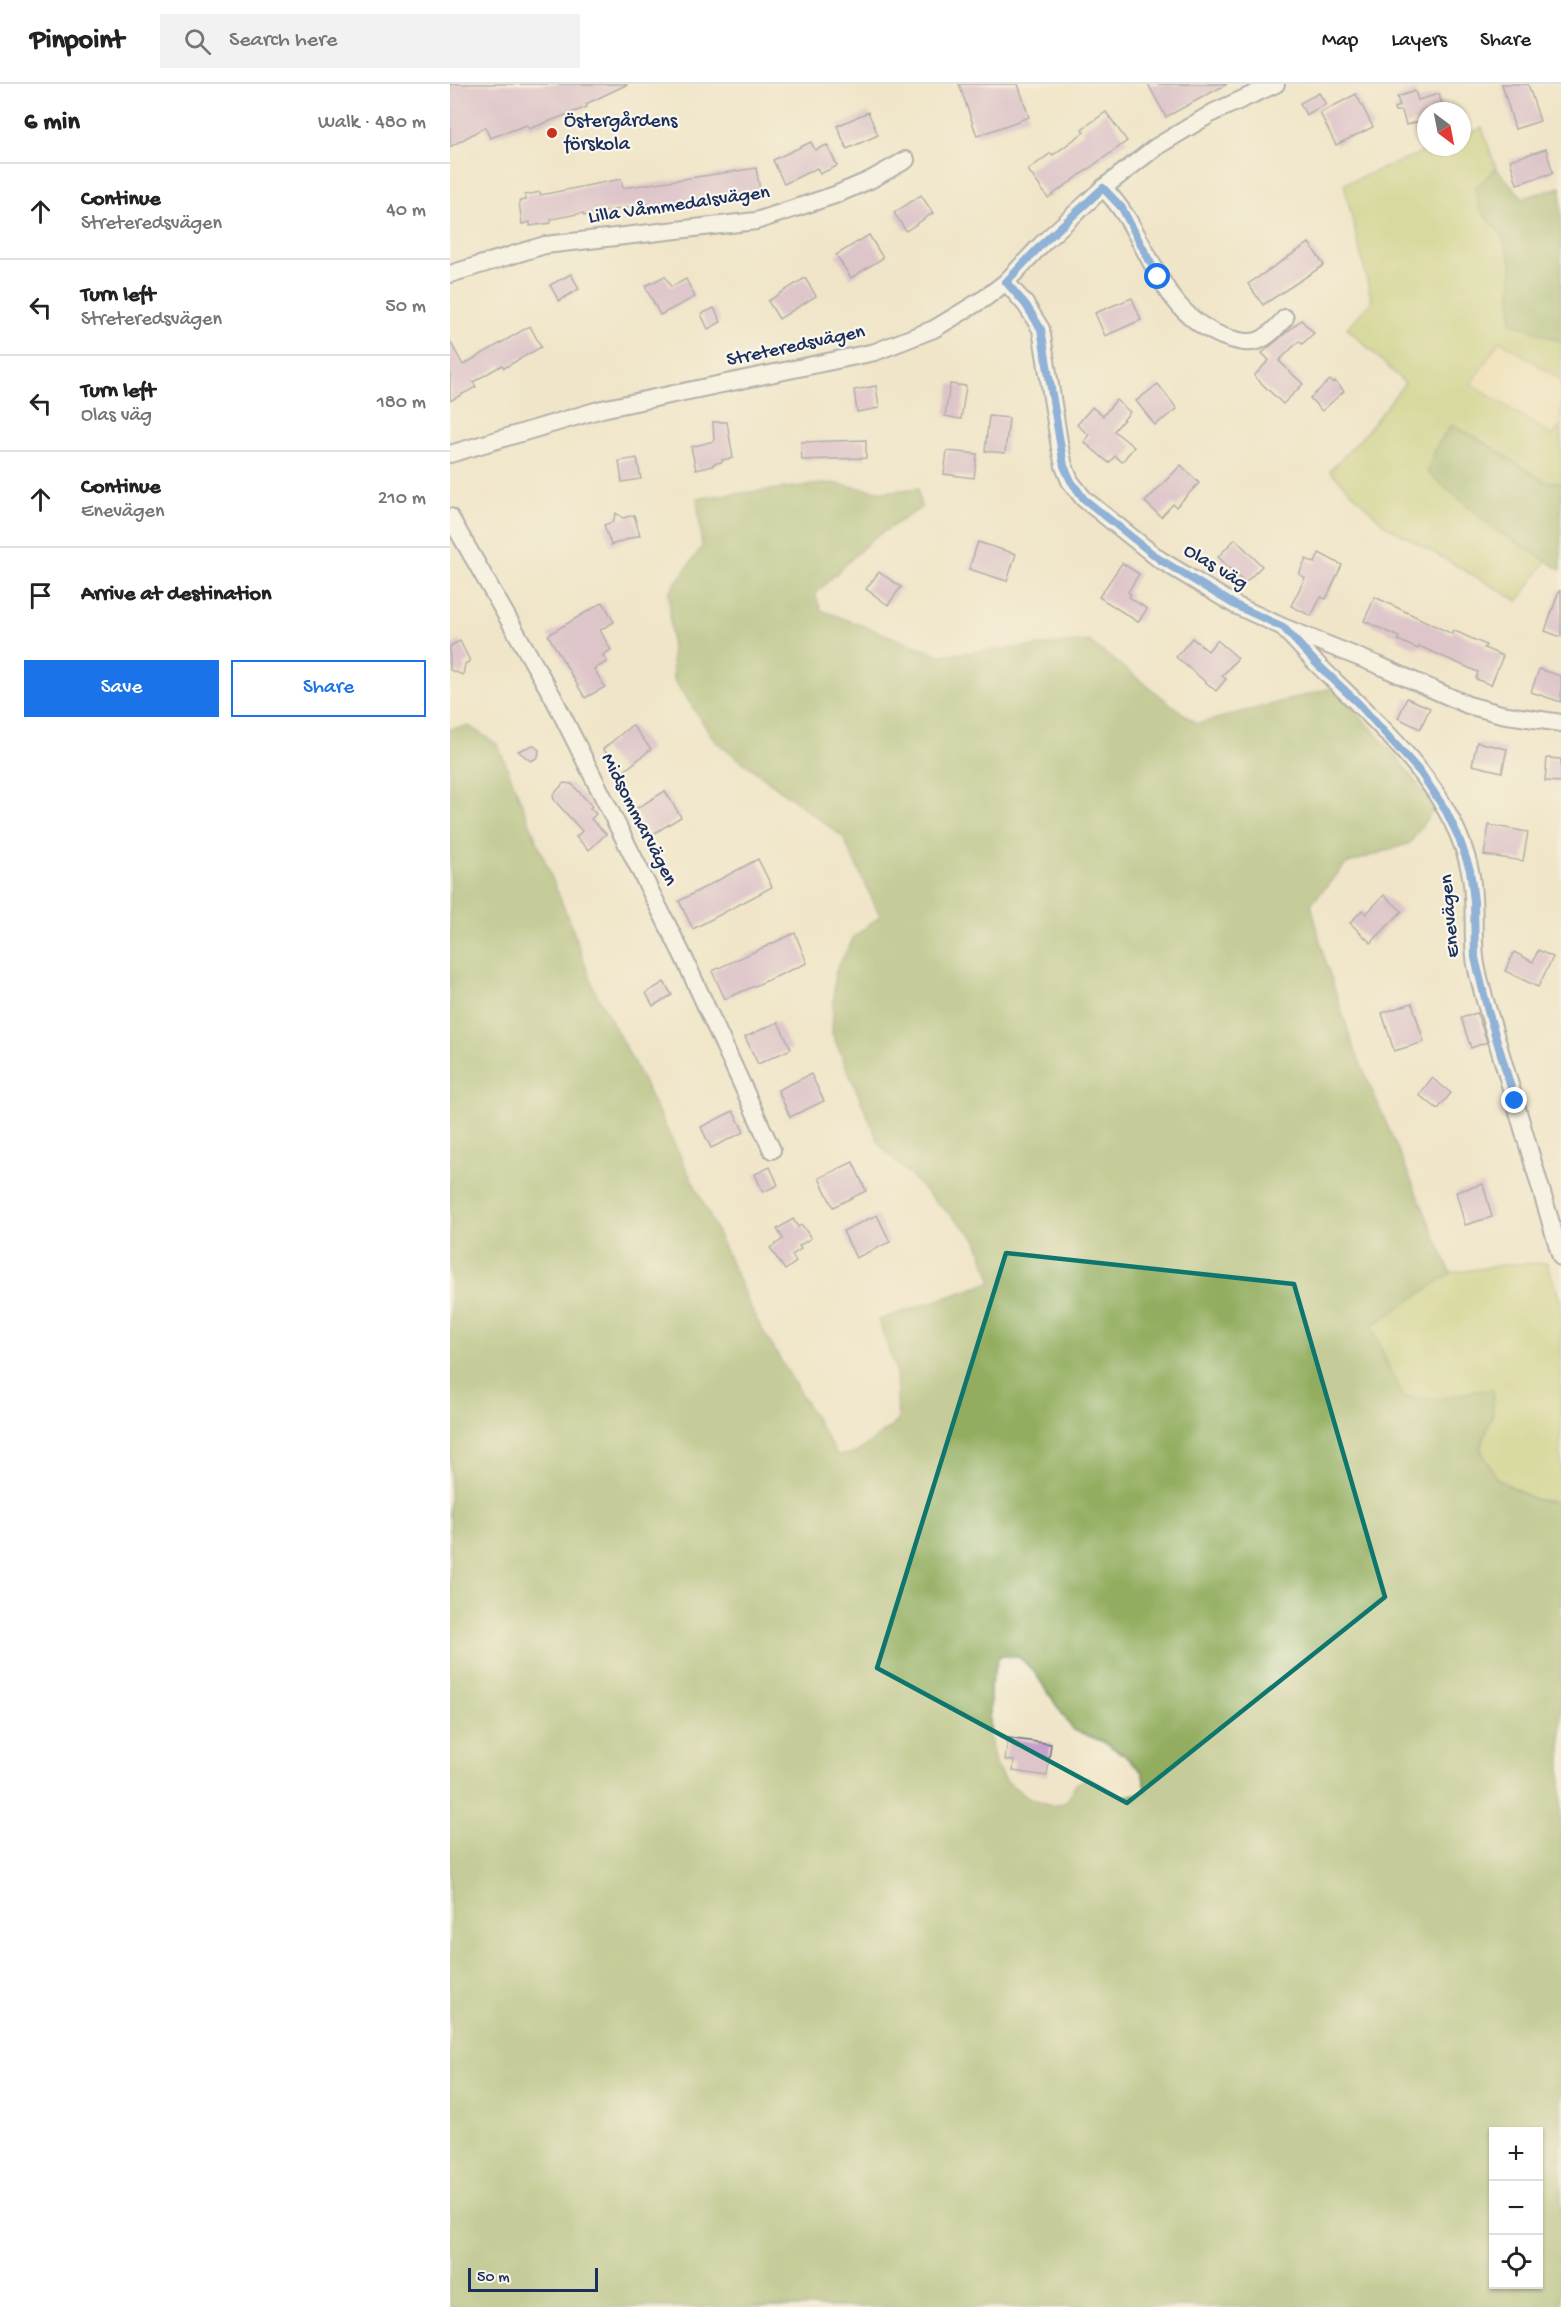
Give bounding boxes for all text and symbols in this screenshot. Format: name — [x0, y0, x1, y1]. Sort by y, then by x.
search box — [160, 14, 580, 68]
text: Pinpoint — [30, 25, 124, 58]
icon: search — [181, 25, 214, 58]
text: Search here — [229, 28, 337, 54]
text: Map — [1322, 29, 1358, 54]
text: Layers — [1391, 29, 1447, 54]
text: Share — [1480, 29, 1531, 54]
north arrow — [1417, 102, 1471, 156]
text: 6 min — [24, 108, 80, 139]
place label: Östergårdens förskola — [563, 110, 678, 157]
text: Walk · 480 m — [318, 112, 426, 135]
marker: Östergårdens förskola — [545, 126, 559, 140]
street label: Lilla Våmmedalsvägen — [587, 181, 772, 230]
text: Continue — [81, 187, 161, 213]
icon: ahead — [24, 195, 57, 228]
text: 40 m — [386, 200, 426, 223]
text: Streteredsvägen — [81, 213, 222, 236]
route start — [1144, 263, 1170, 289]
text: Turn left — [81, 283, 155, 309]
icon: left — [24, 291, 57, 324]
text: 50 m — [385, 296, 426, 319]
text: Streteredsvägen — [81, 309, 222, 332]
street label: Streteredsvägen — [725, 321, 868, 373]
text: Turn left — [81, 379, 155, 405]
icon: left — [24, 387, 57, 420]
text: 180 m — [377, 392, 426, 415]
text: Olas väg — [81, 405, 152, 428]
text: Continue — [81, 475, 161, 501]
icon: ahead — [24, 483, 57, 516]
text: 210 m — [378, 488, 426, 511]
text: Enevägen — [81, 501, 164, 524]
street label: Olas väg — [1179, 540, 1251, 596]
icon: arrive — [24, 579, 57, 612]
text: Arrive at destination — [81, 582, 271, 608]
button: Save — [24, 660, 219, 717]
button: Share — [231, 660, 426, 717]
street label: Midsommarvägen — [595, 750, 681, 890]
street label: Enevägen — [1436, 873, 1466, 959]
route end — [1501, 1087, 1527, 1113]
map controls — [1489, 2127, 1543, 2289]
button: + — [1489, 2127, 1543, 2181]
button: − — [1489, 2181, 1543, 2235]
button: locate — [1489, 2235, 1543, 2289]
scale bar — [468, 2265, 598, 2292]
text: 50 m — [477, 2269, 510, 2288]

